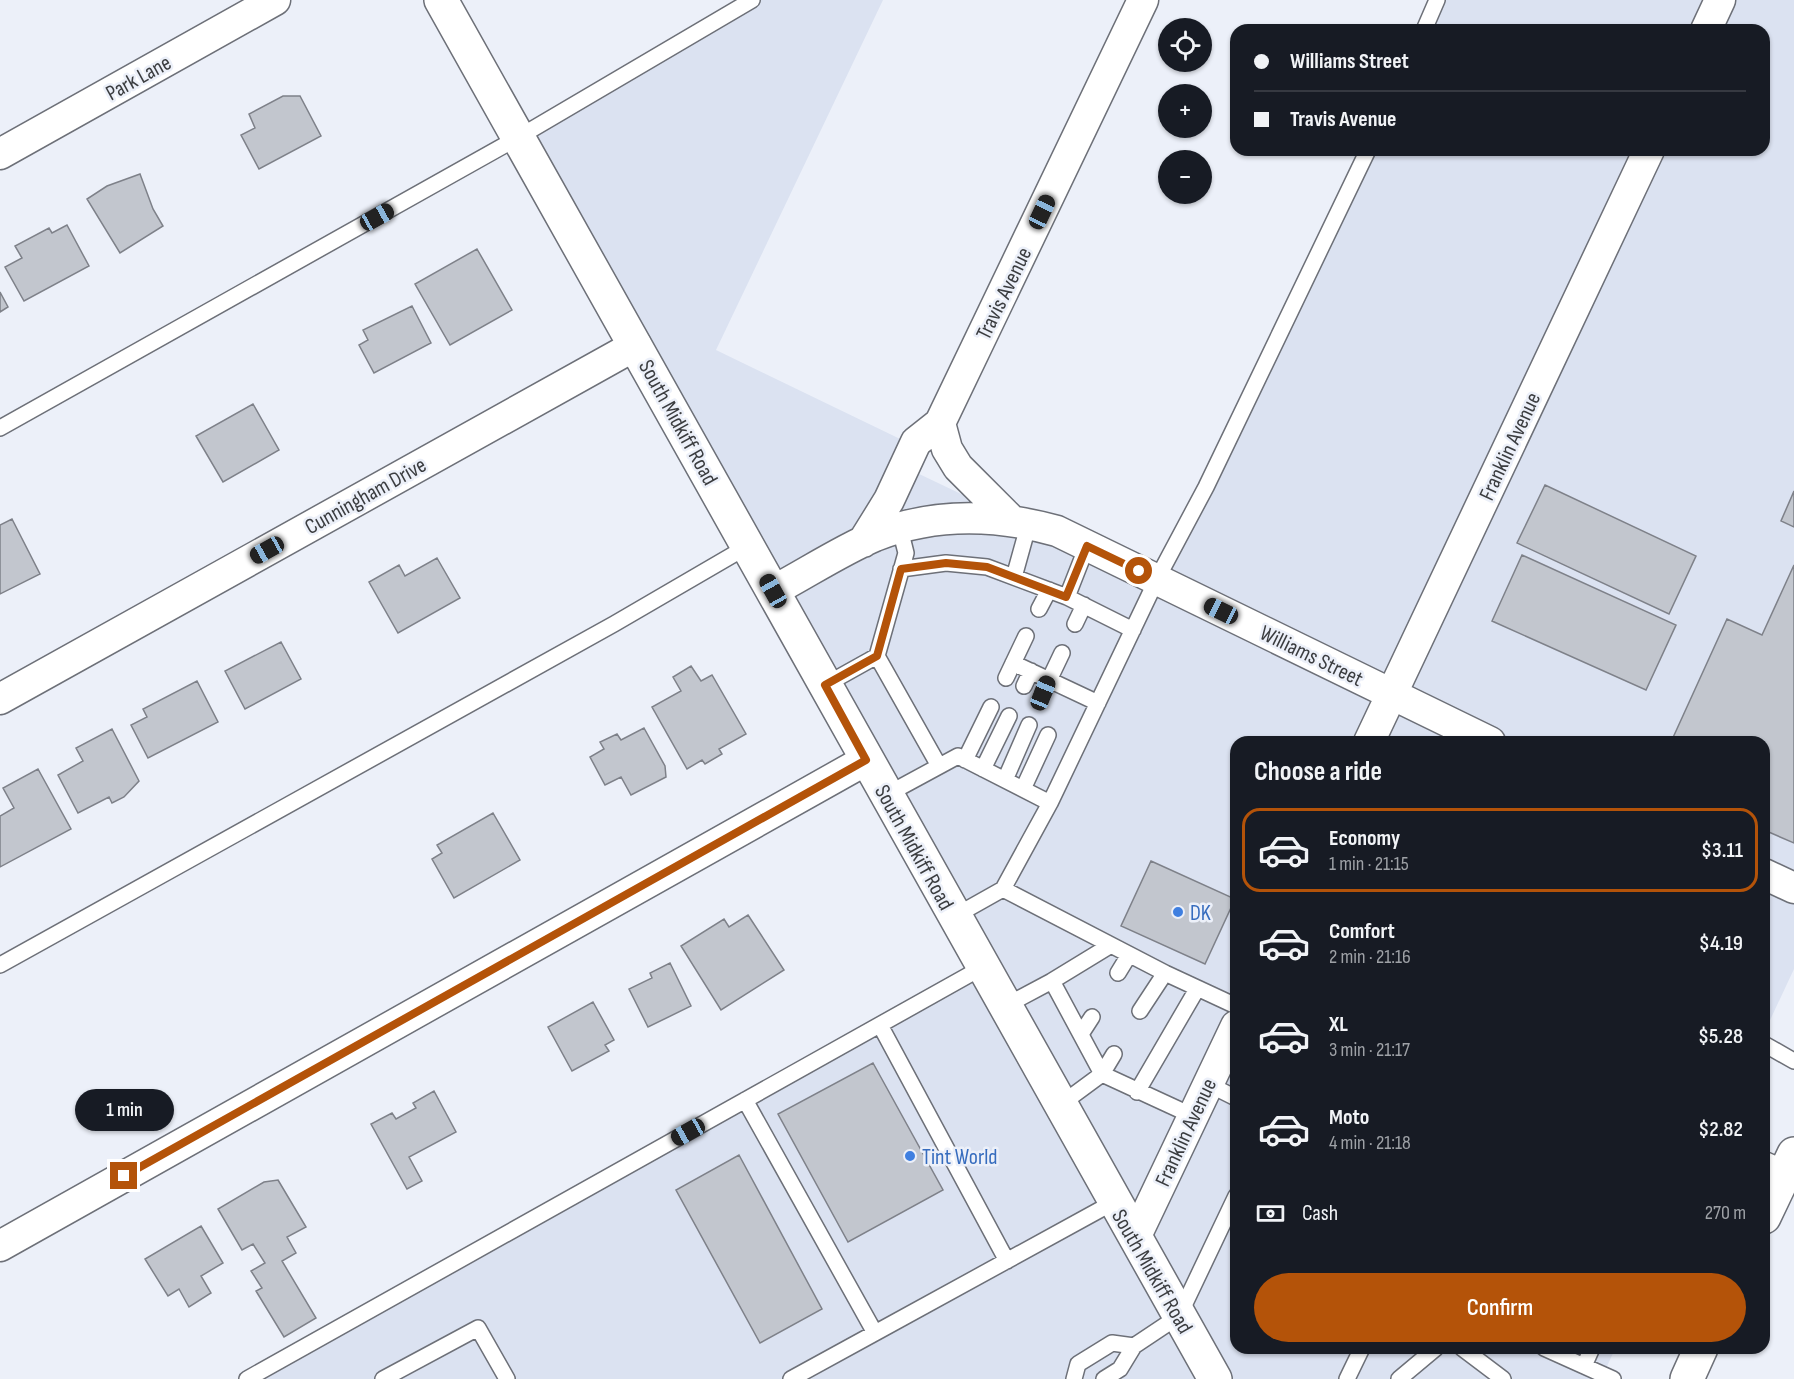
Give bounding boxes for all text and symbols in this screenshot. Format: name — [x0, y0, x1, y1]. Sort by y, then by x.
map controls — [1158, 18, 1212, 204]
button: locate — [1158, 18, 1212, 72]
text: Williams Street — [1290, 48, 1409, 75]
street label: Park Lane — [101, 49, 176, 107]
button: + — [1158, 84, 1212, 138]
text: Travis Avenue — [1290, 106, 1396, 133]
button: − — [1158, 150, 1212, 204]
car — [1026, 192, 1058, 232]
car — [357, 200, 397, 234]
street label: Travis Avenue — [970, 243, 1038, 344]
street label: South Midkiff Road — [632, 355, 723, 490]
street label: Franklin Avenue — [1474, 388, 1547, 505]
street label: Cunningham Drive — [300, 452, 431, 541]
car — [247, 533, 287, 567]
route start — [1125, 557, 1152, 584]
car — [756, 571, 790, 611]
car — [1201, 595, 1241, 627]
street label: Williams Street — [1255, 620, 1368, 693]
car — [1028, 673, 1058, 713]
text: Choose a ride — [1254, 756, 1382, 788]
street label: South Midkiff Road — [868, 780, 959, 915]
icon: car — [1257, 823, 1311, 877]
text: Economy — [1329, 825, 1400, 852]
text: $3.11 — [1701, 837, 1743, 864]
text: 1 min · 21:15 — [1329, 852, 1409, 876]
place label: DK — [1190, 900, 1211, 927]
marker: DK — [1171, 905, 1185, 919]
icon: car — [1257, 916, 1311, 970]
text: Comfort — [1329, 918, 1395, 945]
text: $4.19 — [1699, 930, 1743, 957]
text: 2 min · 21:16 — [1329, 945, 1411, 969]
icon: car — [1257, 1009, 1311, 1063]
text: XL — [1329, 1011, 1348, 1038]
text: $5.28 — [1698, 1023, 1743, 1050]
text: 3 min · 21:17 — [1329, 1038, 1410, 1062]
street label: Franklin Avenue — [1150, 1074, 1223, 1191]
callout: 1 min — [74, 1089, 174, 1131]
text: 1 min — [106, 1098, 143, 1122]
icon: car — [1257, 1102, 1311, 1156]
text: Moto — [1329, 1104, 1369, 1131]
car — [668, 1115, 708, 1149]
text: $2.82 — [1698, 1116, 1743, 1143]
text: 4 min · 21:18 — [1329, 1131, 1411, 1155]
place label: Tint World — [922, 1144, 997, 1171]
marker: Tint World — [903, 1149, 917, 1163]
route end — [110, 1162, 137, 1189]
icon: cash — [1254, 1197, 1287, 1230]
text: Cash — [1302, 1200, 1338, 1227]
text: 270 m — [1705, 1201, 1746, 1225]
street label: South Midkiff Road — [1105, 1205, 1198, 1339]
button: Confirm — [1254, 1273, 1746, 1342]

